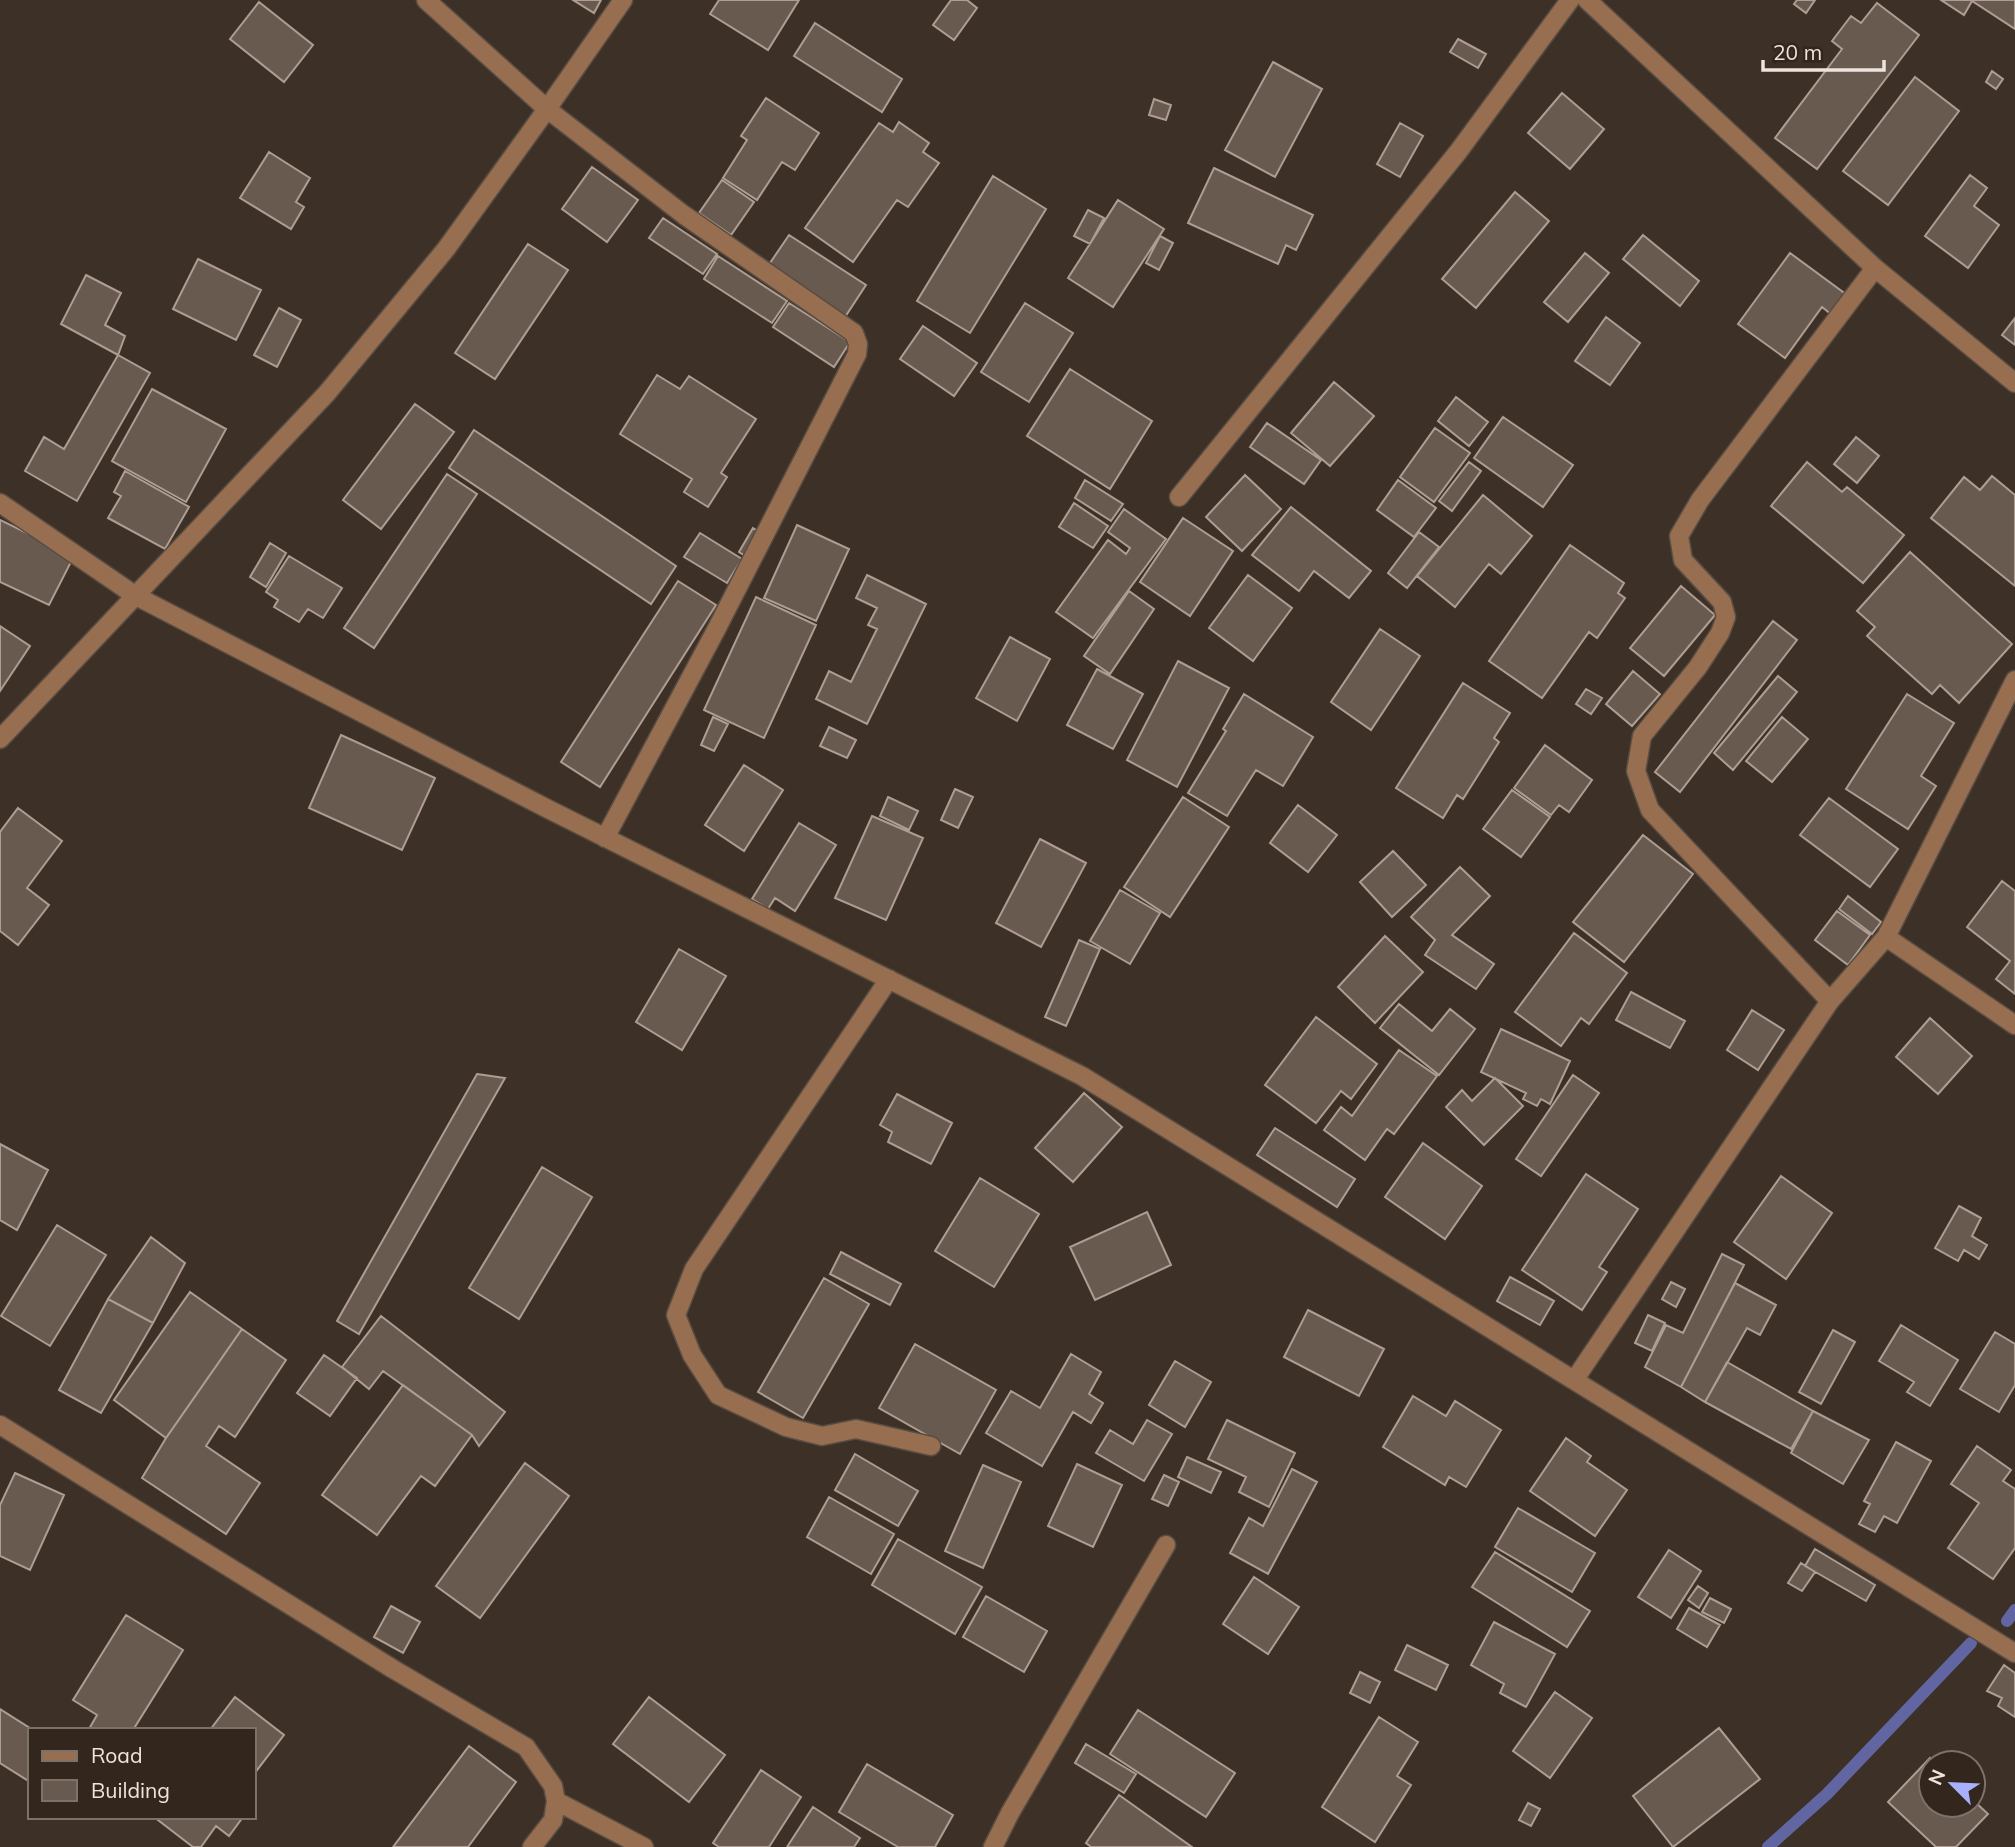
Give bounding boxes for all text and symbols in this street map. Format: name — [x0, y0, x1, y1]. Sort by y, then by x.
scale bar — [1763, 28, 1884, 72]
text: 20 m — [1773, 39, 1822, 65]
legend — [28, 1728, 256, 1819]
text: Road — [91, 1742, 142, 1768]
north arrow — [1917, 1749, 1987, 1819]
text: N — [1923, 1766, 1950, 1789]
text: Building — [91, 1777, 170, 1803]

